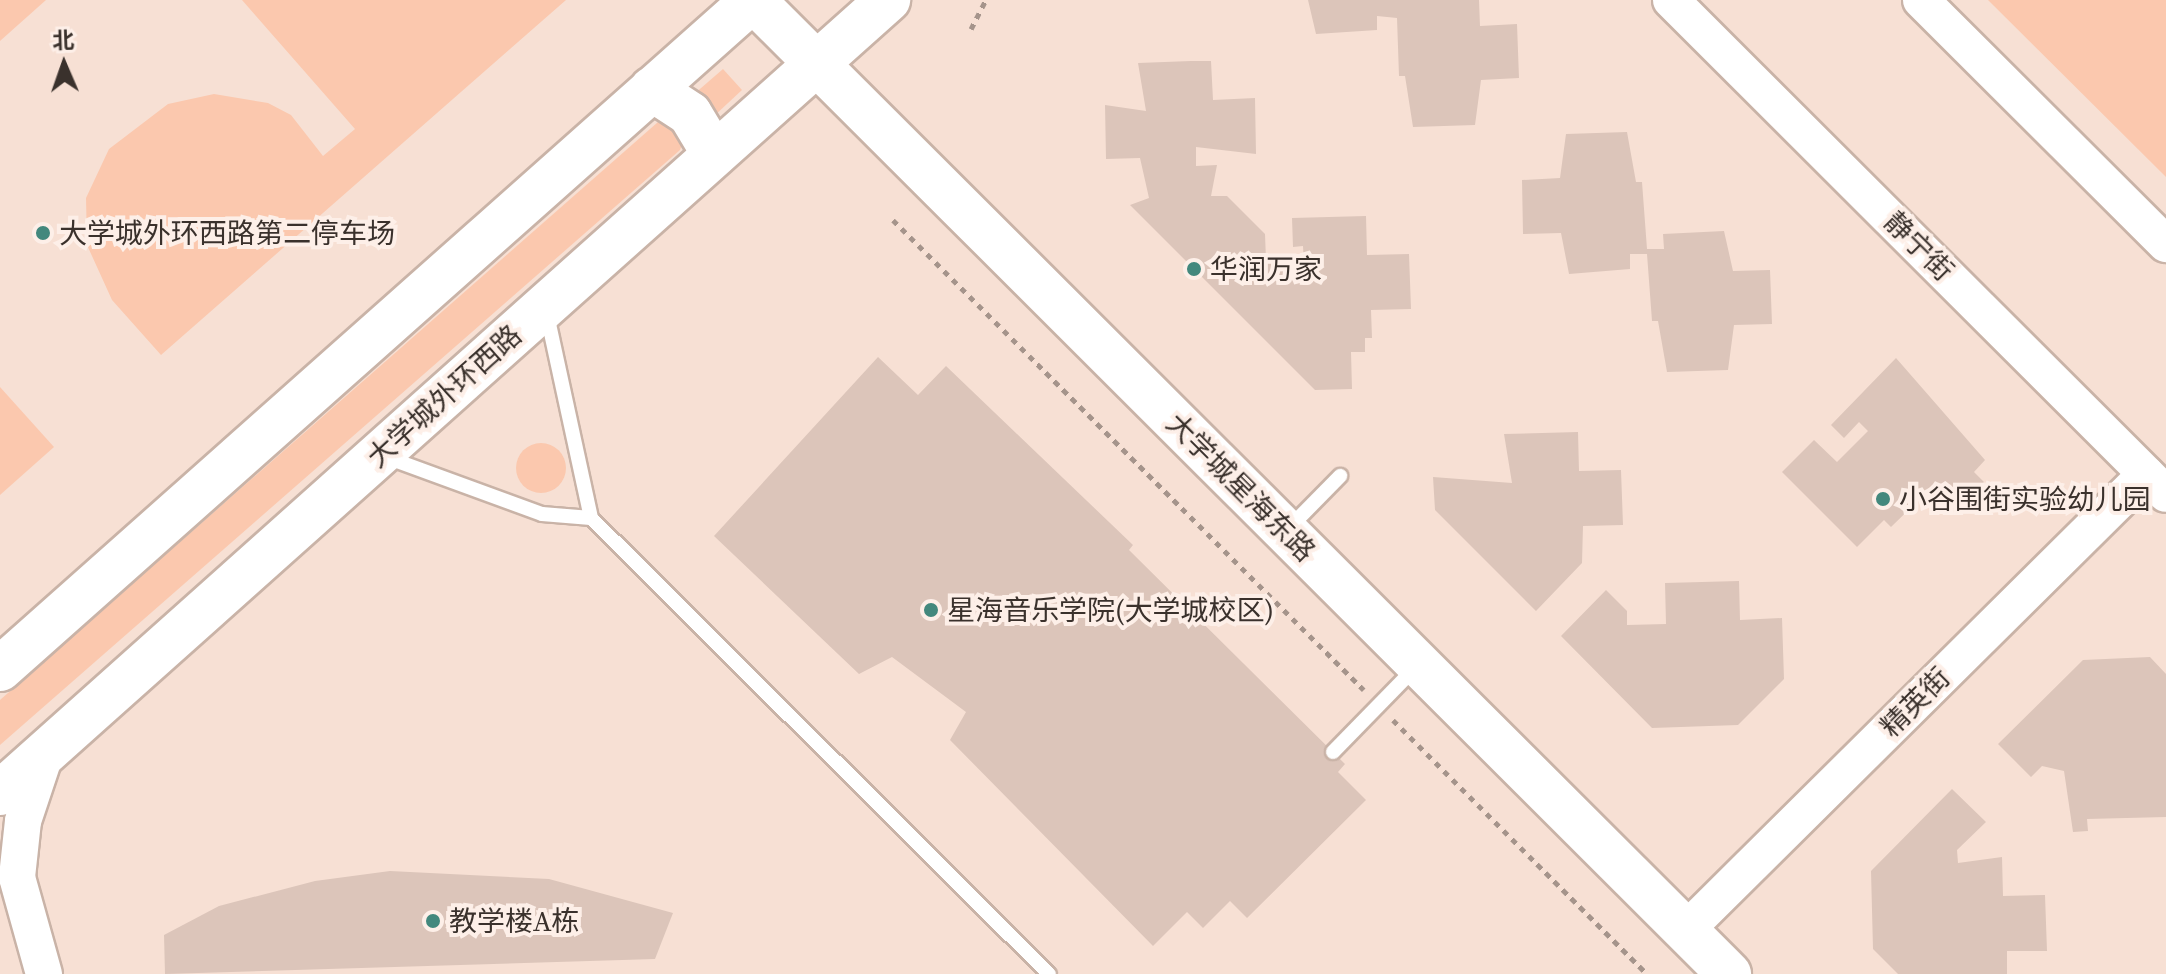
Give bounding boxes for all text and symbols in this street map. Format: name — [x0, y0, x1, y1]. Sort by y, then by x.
north arrow — [24, 24, 104, 104]
text: 北 — [52, 25, 75, 55]
street label: 静宁街 — [1877, 204, 1961, 288]
place label: 大学城外环西路第二停车场 — [59, 216, 395, 250]
marker: 大学城外环西路第二停车场 — [34, 224, 52, 242]
place label: 华润万家 — [1210, 252, 1322, 286]
marker: 华润万家 — [1185, 260, 1203, 278]
street label: 大学城外环西路 — [360, 318, 528, 474]
street label: 大学城星海东路 — [1160, 406, 1322, 568]
place label: 小谷围街实验幼儿园 — [1899, 482, 2151, 516]
marker: 小谷围街实验幼儿园 — [1874, 490, 1892, 508]
place label: 星海音乐学院(大学城校区) — [947, 593, 1274, 627]
marker: 星海音乐学院(大学城校区) — [922, 601, 940, 619]
street label: 精英街 — [1873, 660, 1957, 744]
place label: 教学楼A栋 — [449, 904, 580, 938]
marker: 教学楼A栋 — [424, 912, 442, 930]

